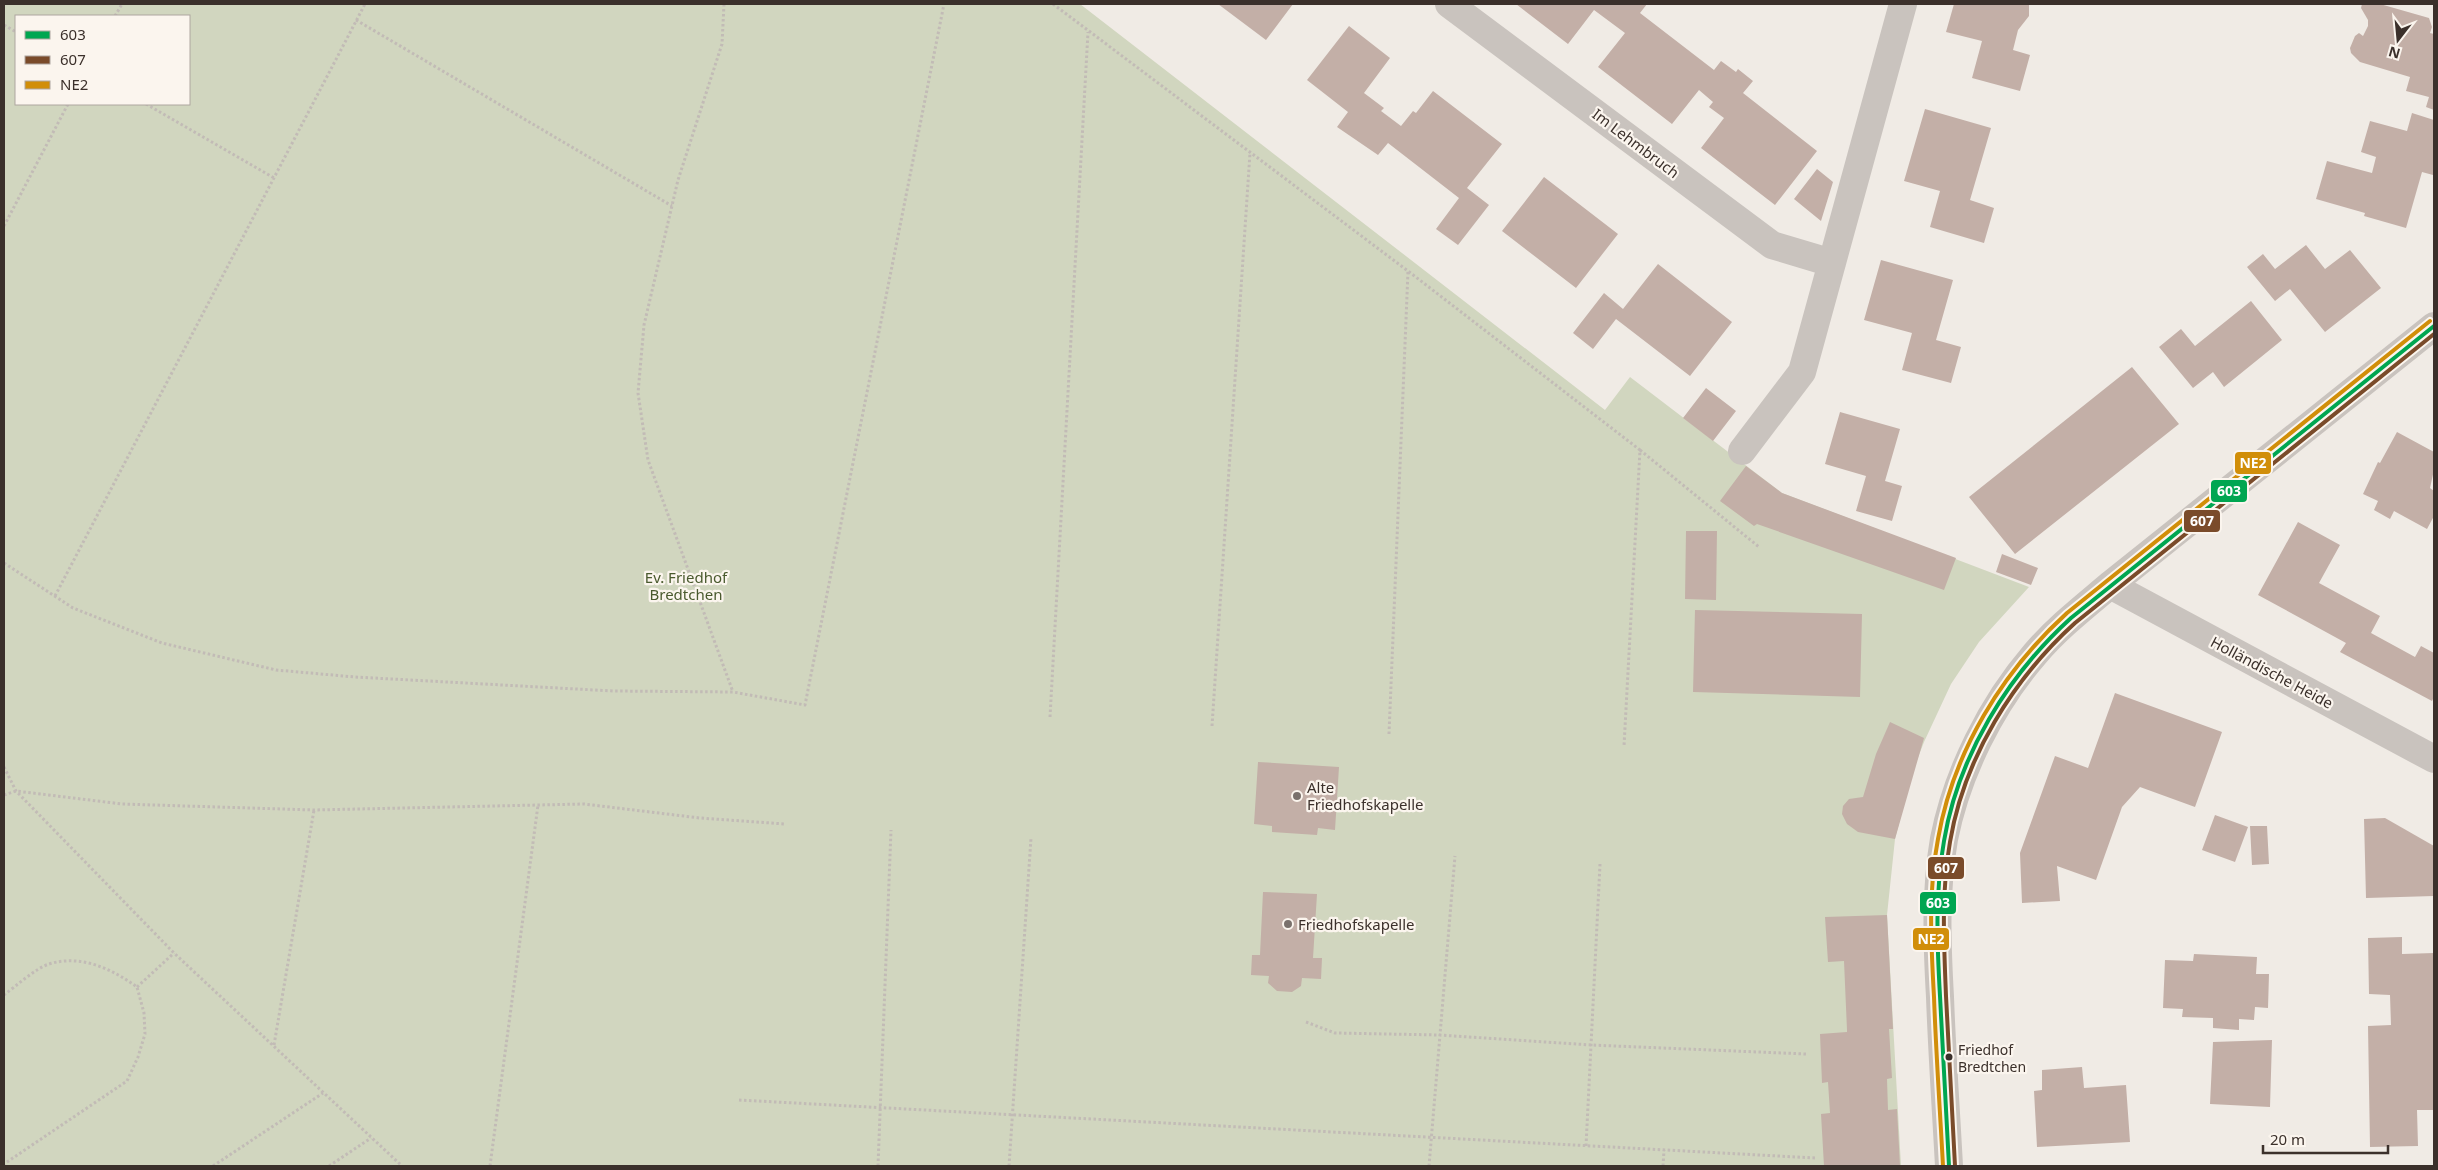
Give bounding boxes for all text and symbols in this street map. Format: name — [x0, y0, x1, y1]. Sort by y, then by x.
legend — [15, 15, 190, 105]
north arrow — [2373, 15, 2423, 65]
text: 603 — [60, 24, 86, 44]
text: N — [2386, 42, 2402, 64]
text: 607 — [60, 49, 86, 69]
text: NE2 — [60, 74, 88, 94]
street label: Im Lehmbruch — [1589, 104, 1683, 182]
line badge: NE2 — [2234, 451, 2272, 475]
text: NE2 — [2239, 453, 2267, 472]
line badge: 603 — [2210, 479, 2248, 503]
text: 603 — [2217, 481, 2241, 500]
line badge: 607 — [2183, 509, 2221, 533]
text: 607 — [2190, 511, 2214, 530]
park label: Ev. Friedhof Bredtchen — [645, 567, 728, 604]
street label: Holländische Heide — [2207, 631, 2337, 713]
place label: Alte Friedhofskapelle — [1307, 777, 1424, 814]
marker: Alte Friedhofskapelle — [1291, 790, 1303, 802]
line badge: 607 — [1927, 856, 1965, 880]
text: 607 — [1934, 858, 1958, 877]
line badge: 603 — [1919, 891, 1957, 915]
text: 603 — [1926, 893, 1950, 912]
place label: Friedhofskapelle — [1298, 914, 1415, 934]
marker: Friedhofskapelle — [1282, 918, 1294, 930]
line badge: NE2 — [1912, 927, 1950, 951]
text: NE2 — [1917, 929, 1945, 948]
place label: Friedhof Bredtchen — [1958, 1040, 2026, 1076]
marker: Friedhof Bredtchen — [1944, 1052, 1954, 1062]
scale bar — [2263, 1122, 2388, 1154]
text: 20 m — [2270, 1129, 2305, 1149]

